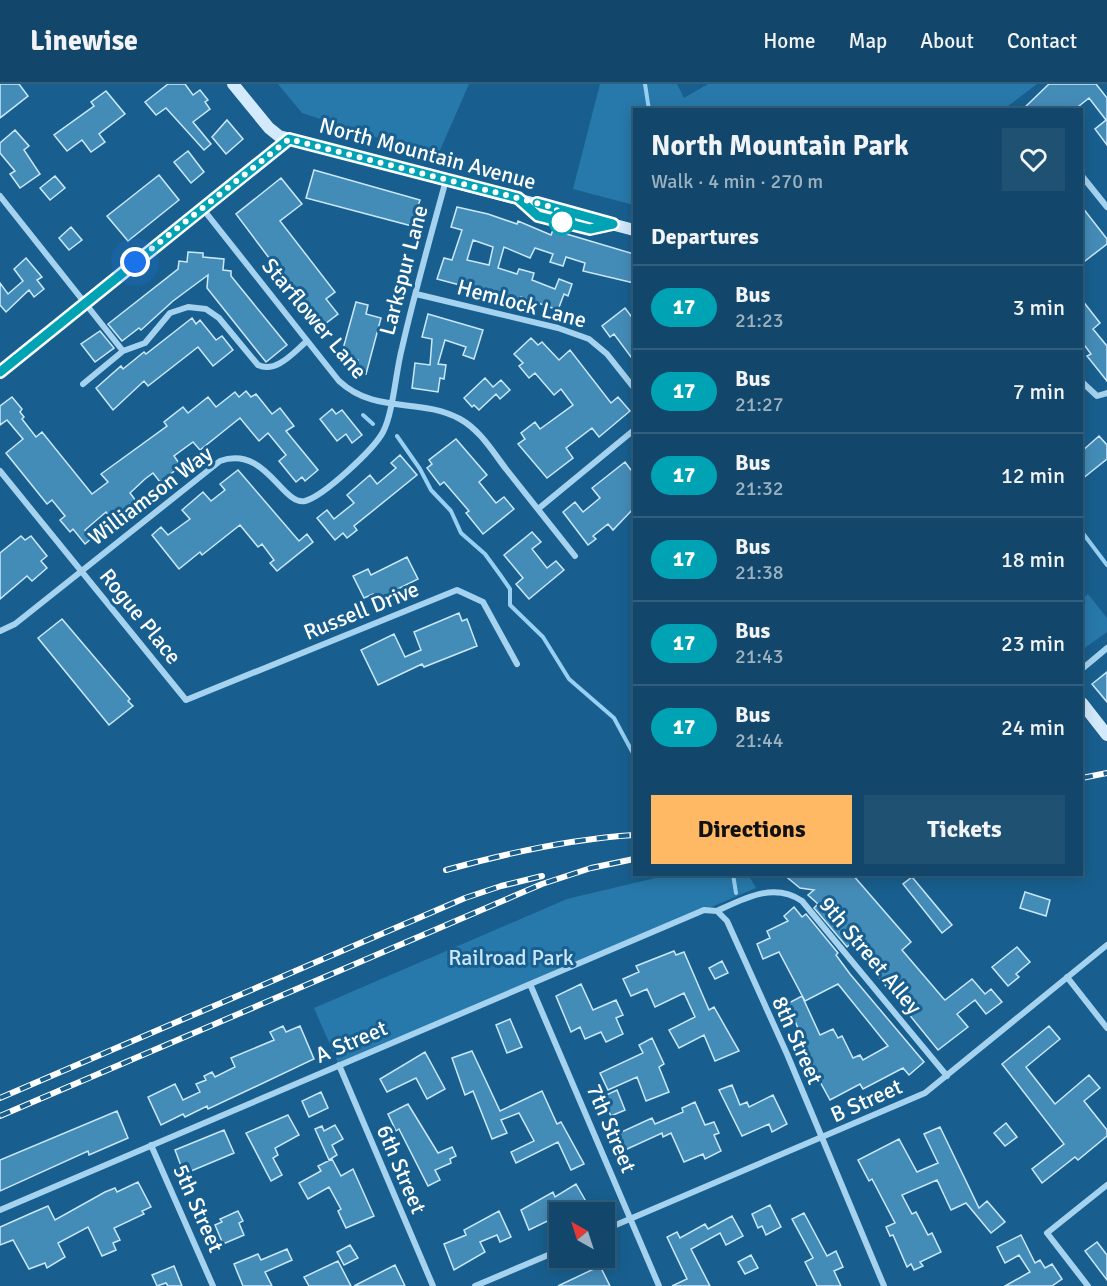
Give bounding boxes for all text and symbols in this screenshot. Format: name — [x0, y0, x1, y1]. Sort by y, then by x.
text: Linewise — [30, 24, 138, 58]
text: Home — [763, 28, 816, 54]
text: Map — [849, 28, 887, 54]
text: About — [920, 28, 974, 54]
text: Contact — [1007, 28, 1077, 54]
street label: North Mountain Avenue — [317, 112, 539, 195]
button: heart — [1002, 128, 1065, 191]
text: North Mountain Park — [651, 129, 909, 163]
text: Walk · 4 min · 270 m — [651, 169, 823, 194]
street label: Larkspur Lane — [373, 202, 434, 338]
unlabelled marker — [549, 209, 575, 235]
text: Departures — [651, 223, 759, 250]
your location — [120, 247, 150, 277]
street label: Starflower Lane — [256, 252, 373, 384]
street label: Hemlock Lane — [454, 273, 589, 334]
text: Bus — [735, 281, 770, 308]
text: 17 — [673, 294, 695, 320]
text: 3 min — [1013, 294, 1065, 321]
text: 21:23 — [735, 308, 784, 333]
text: Bus — [735, 365, 770, 392]
text: 17 — [673, 378, 695, 404]
text: 7 min — [1013, 378, 1065, 405]
text: 21:27 — [735, 392, 784, 417]
street label: Williamson Way — [83, 439, 218, 551]
text: Bus — [735, 449, 770, 476]
text: 17 — [673, 462, 695, 488]
text: 12 min — [1001, 462, 1065, 489]
text: 21:32 — [735, 476, 784, 501]
text: Bus — [735, 533, 770, 560]
text: 17 — [673, 546, 695, 572]
text: 18 min — [1001, 546, 1065, 573]
text: 21:38 — [735, 560, 784, 585]
street label: Rogue Place — [94, 563, 187, 670]
street label: Russell Drive — [300, 575, 423, 646]
text: Bus — [735, 617, 770, 644]
text: 17 — [673, 630, 695, 656]
text: 23 min — [1001, 630, 1065, 657]
text: 21:43 — [735, 644, 784, 669]
text: Bus — [735, 701, 770, 728]
text: 17 — [673, 714, 695, 740]
text: 24 min — [1001, 714, 1065, 741]
text: 21:44 — [735, 728, 784, 753]
button: Directions — [651, 795, 852, 864]
button: Tickets — [864, 795, 1065, 864]
street label: 9th Street Alley — [814, 891, 928, 1020]
park label: Railroad Park — [448, 944, 574, 971]
street label: 8th Street — [766, 992, 829, 1089]
street label: A Street — [311, 1014, 392, 1069]
street label: B Street — [826, 1073, 906, 1128]
street label: 7th Street — [581, 1080, 642, 1177]
street label: 6th Street — [371, 1121, 432, 1218]
street label: 5th Street — [167, 1160, 230, 1257]
north arrow — [549, 1202, 615, 1268]
map controls — [549, 1202, 615, 1268]

